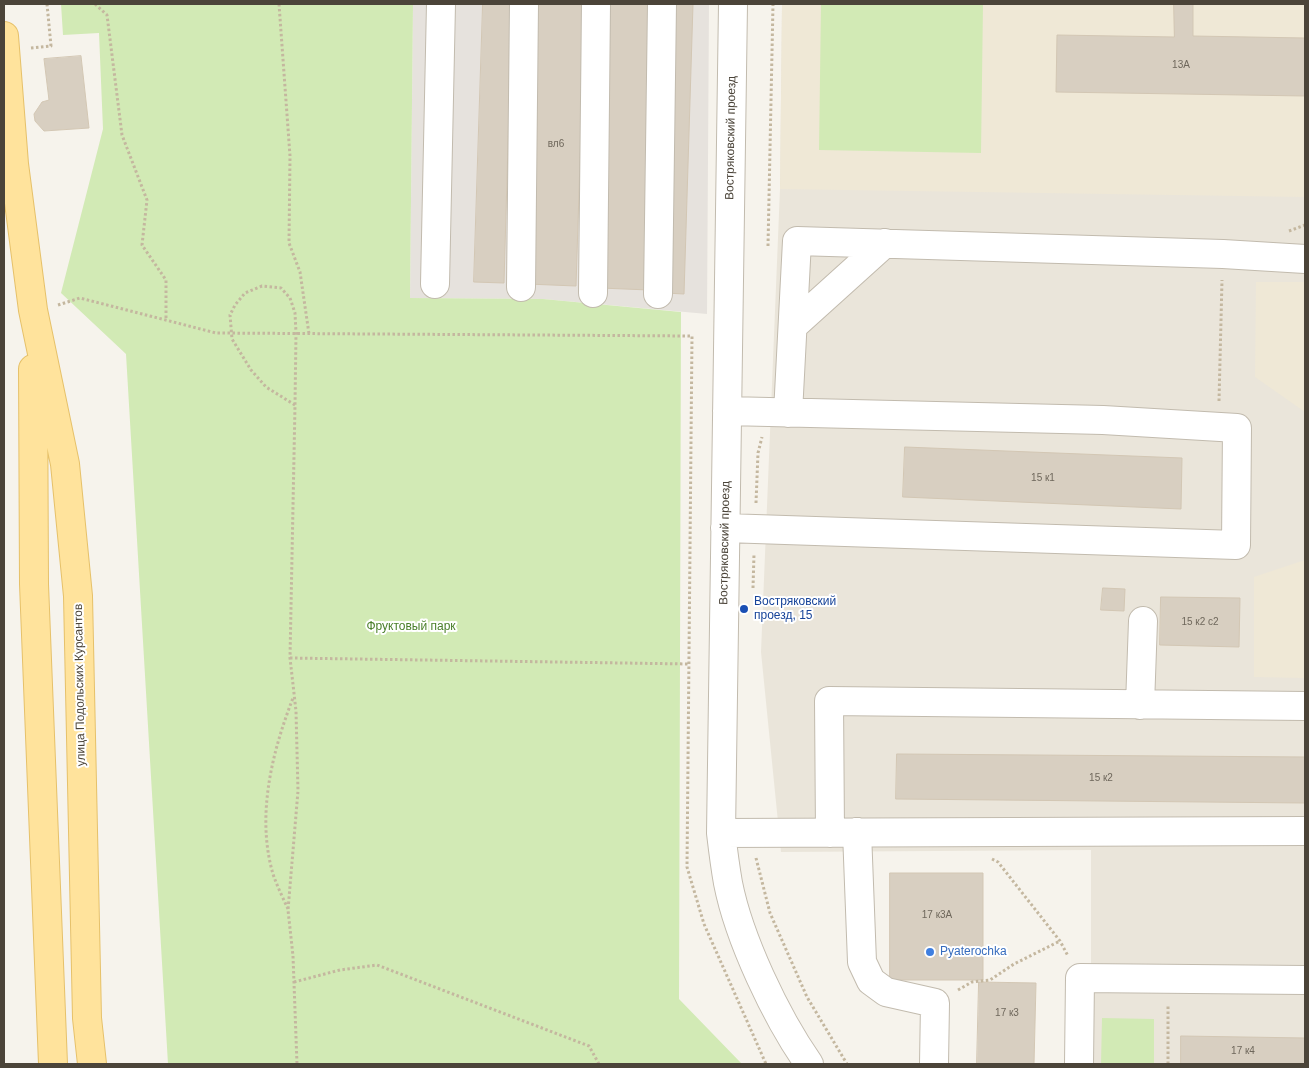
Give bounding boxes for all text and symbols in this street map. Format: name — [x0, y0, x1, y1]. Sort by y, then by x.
house number: 13А — [1172, 59, 1190, 71]
street label: Востряковский проезд — [723, 76, 739, 200]
house number: вл6 — [548, 138, 564, 150]
house number: 15 к1 — [1031, 472, 1055, 484]
street label: Востряковский проезд — [717, 481, 733, 605]
place label: Востряковский проезд, 15 — [754, 595, 836, 623]
marker: Востряковский проезд, 15 — [738, 603, 750, 615]
street label: улица Подольских Курсантов — [71, 604, 89, 766]
house number: 15 к2 с2 — [1181, 616, 1219, 628]
park label: Фруктовый парк — [366, 620, 456, 634]
house number: 15 к2 — [1089, 772, 1113, 784]
house number: 17 к3А — [922, 909, 952, 921]
place label: Pyaterochka — [940, 945, 1007, 959]
marker: Pyaterochka — [924, 946, 936, 958]
house number: 17 к3 — [995, 1007, 1019, 1019]
house number: 17 к4 — [1231, 1045, 1255, 1057]

